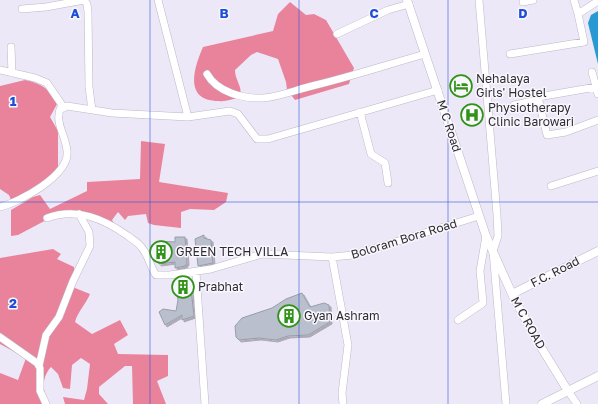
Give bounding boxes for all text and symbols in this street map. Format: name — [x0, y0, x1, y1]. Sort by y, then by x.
text: A — [70, 5, 80, 21]
text: B — [219, 5, 229, 21]
text: C — [369, 5, 379, 21]
text: D — [518, 5, 528, 21]
place label: Nehalaya Girls' Hostel — [476, 71, 547, 100]
hotel icon: Nehalaya Girls' Hostel — [448, 73, 474, 99]
text: 1 — [10, 93, 17, 109]
street label: M C Road — [434, 98, 465, 154]
place label: Physiotherapy Clinic Barowari — [488, 100, 574, 129]
hospital icon: Physiotherapy Clinic Barowari — [459, 102, 485, 128]
street label: Boloram Bora Road — [349, 215, 459, 262]
building icon: GREEN TECH VILLA — [148, 239, 174, 265]
place label: GREEN TECH VILLA — [176, 244, 288, 259]
street label: F.C. Road — [528, 253, 582, 290]
building icon: Prabhat — [170, 274, 196, 300]
place label: Prabhat — [198, 279, 244, 294]
street label: M C ROAD — [508, 294, 549, 352]
text: 2 — [9, 295, 17, 311]
building icon: Gyan Ashram — [276, 303, 302, 329]
place label: Gyan Ashram — [304, 308, 380, 323]

